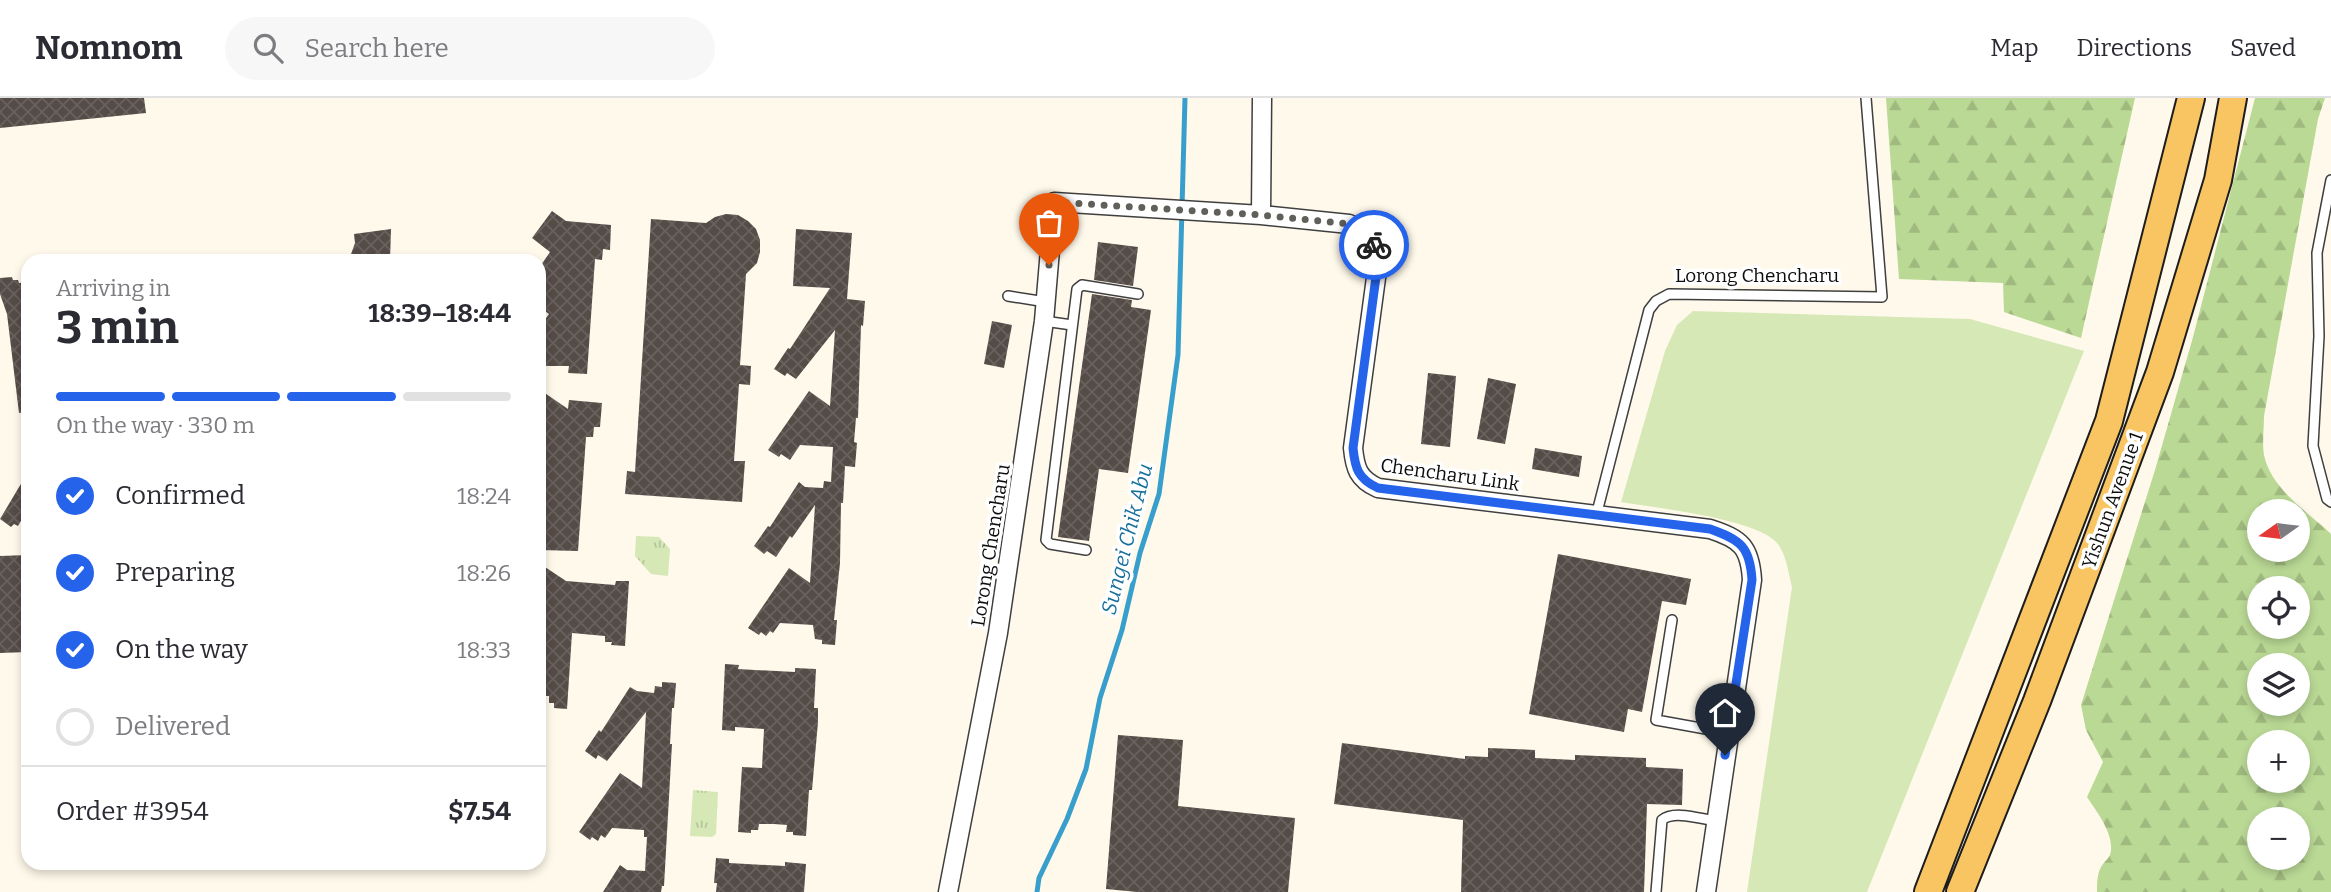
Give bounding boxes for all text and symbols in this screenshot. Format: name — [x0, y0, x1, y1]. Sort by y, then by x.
search box — [225, 17, 715, 80]
text: Nomnom — [35, 28, 183, 68]
icon: search — [249, 29, 287, 67]
text: Search here — [305, 33, 449, 64]
text: Map — [1990, 34, 2039, 62]
text: Directions — [2077, 34, 2192, 62]
text: Saved — [2230, 34, 2296, 62]
pin — [1019, 193, 1079, 265]
icon: bag — [1030, 204, 1068, 242]
courier — [1339, 210, 1409, 280]
icon: bike — [1355, 226, 1393, 264]
street label: Lorong Chencharu — [1675, 264, 1839, 287]
text: Arriving in — [56, 274, 170, 302]
text: 18:39–18:44 — [368, 298, 511, 329]
text: 3 min — [56, 300, 179, 355]
text: On the way · 330 m — [56, 411, 255, 439]
street label: Yishun Avenue 1 — [2077, 428, 2148, 572]
street label: Chencharu Link — [1379, 453, 1521, 496]
water label: Sungei Chik Abu — [1096, 461, 1158, 617]
street label: Lorong Chencharu — [966, 462, 1015, 628]
icon: check — [56, 477, 94, 515]
text: Confirmed — [115, 480, 245, 511]
text: 18:24 — [457, 482, 511, 510]
north arrow — [2247, 499, 2310, 562]
map controls — [2247, 499, 2310, 870]
icon: check — [56, 554, 94, 592]
text: Preparing — [115, 557, 235, 588]
text: 18:26 — [457, 559, 511, 587]
button: locate — [2247, 576, 2310, 639]
icon: check — [56, 631, 94, 669]
text: On the way — [115, 634, 248, 665]
text: 18:33 — [457, 636, 511, 664]
button: layers — [2247, 653, 2310, 716]
pin — [1695, 683, 1755, 755]
icon: home — [1706, 694, 1744, 732]
text: Delivered — [115, 711, 230, 742]
button: + — [2247, 730, 2310, 793]
text: Order #3954 — [56, 796, 209, 827]
text: $7.54 — [448, 796, 511, 827]
button: − — [2247, 807, 2310, 870]

